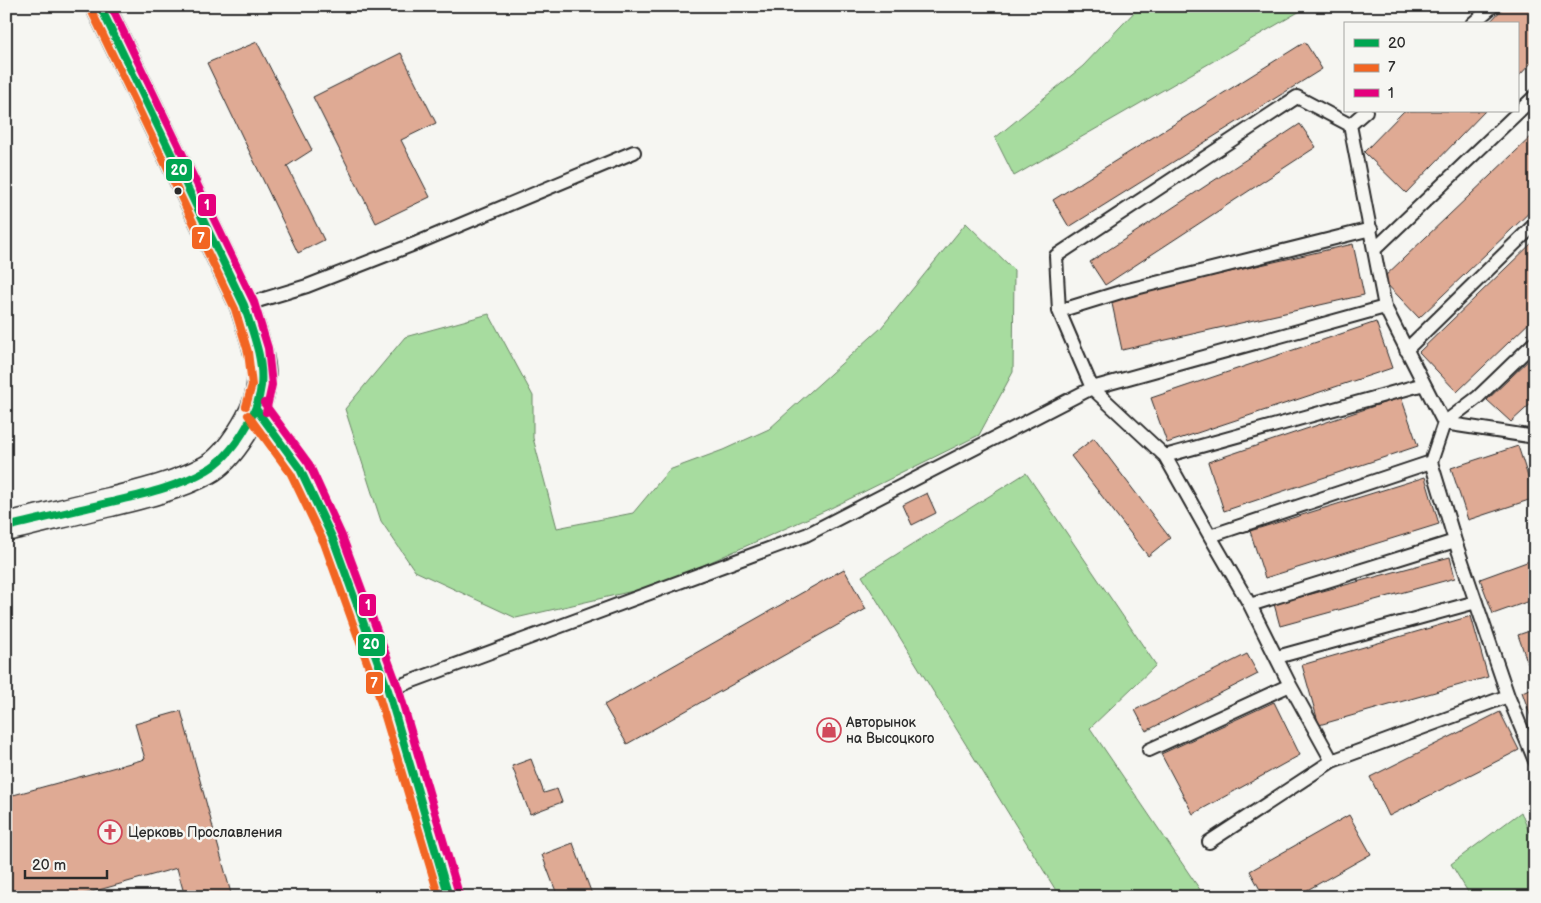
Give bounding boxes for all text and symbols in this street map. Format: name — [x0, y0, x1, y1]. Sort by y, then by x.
legend — [1344, 22, 1518, 112]
text: 20 — [1388, 34, 1406, 53]
text: 7 — [1388, 58, 1396, 77]
text: 1 — [1388, 84, 1394, 103]
line badge: 20 — [165, 158, 193, 182]
text: 20 — [171, 162, 188, 179]
unlabelled marker — [173, 186, 183, 196]
line badge: 1 — [197, 193, 217, 217]
text: 1 — [204, 197, 210, 214]
line badge: 7 — [191, 226, 211, 250]
text: 7 — [197, 230, 205, 247]
line badge: 1 — [358, 593, 377, 617]
text: 1 — [365, 597, 371, 614]
line badge: 20 — [357, 633, 386, 657]
text: 20 — [363, 636, 380, 653]
line badge: 7 — [365, 671, 384, 695]
text: 7 — [370, 675, 378, 692]
place label: Авторынок на Высоцкого — [845, 714, 934, 747]
shop icon: Авторынок на Высоцкого — [816, 717, 842, 743]
church icon: Церковь Прославления — [97, 819, 123, 845]
place label: Церковь Прославления — [128, 824, 283, 841]
scale bar — [25, 848, 108, 880]
text: 20 m — [32, 856, 66, 875]

